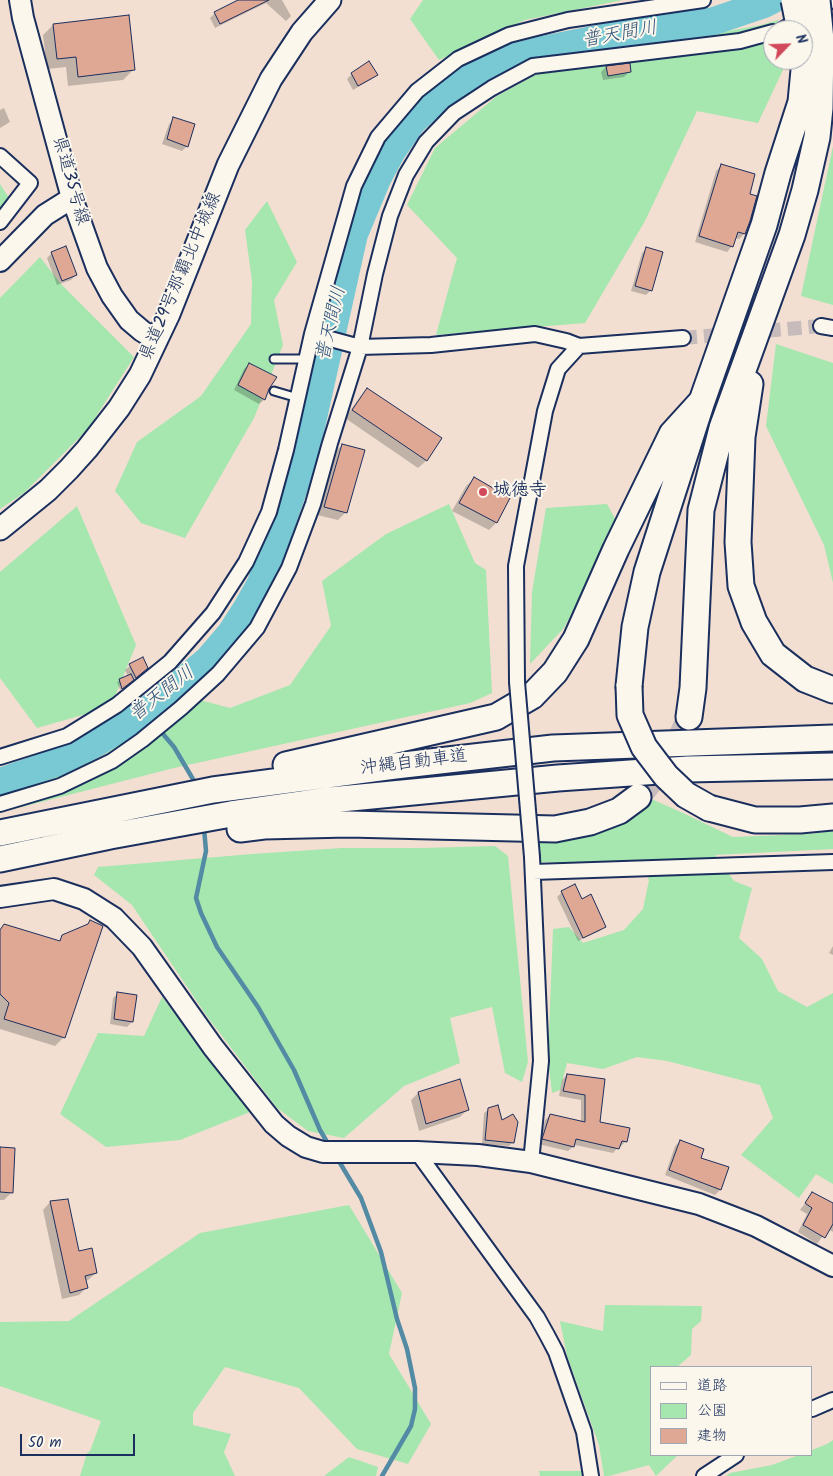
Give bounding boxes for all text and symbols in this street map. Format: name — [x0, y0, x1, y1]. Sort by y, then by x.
water label: 普天間川 — [581, 18, 659, 54]
north arrow — [763, 20, 813, 70]
text: N — [789, 31, 813, 48]
street label: 県道35号線 — [46, 134, 92, 228]
street label: 県道29号那覇北中城線 — [137, 189, 227, 365]
water label: 普天間川 — [313, 284, 353, 364]
place label: 城徳寺 — [493, 481, 547, 503]
marker: 城徳寺 — [477, 486, 489, 498]
water label: 普天間川 — [126, 663, 200, 727]
street label: 沖縄自動車道 — [359, 747, 469, 781]
legend — [650, 1366, 813, 1456]
text: 道路 — [697, 1374, 727, 1398]
text: 公園 — [697, 1399, 727, 1423]
scale bar — [22, 1424, 138, 1456]
text: 建物 — [697, 1424, 727, 1448]
text: 50 m — [28, 1431, 62, 1455]

